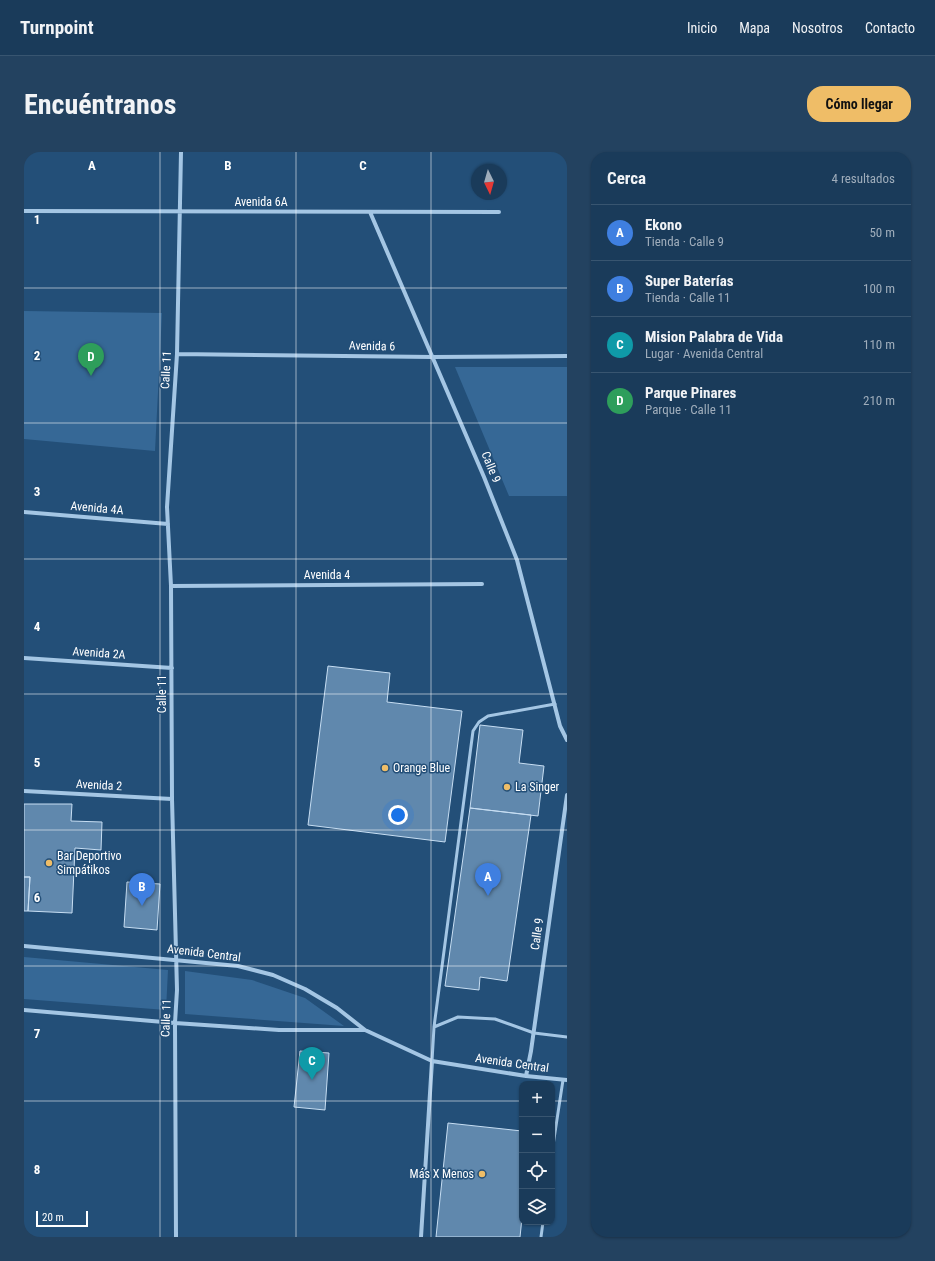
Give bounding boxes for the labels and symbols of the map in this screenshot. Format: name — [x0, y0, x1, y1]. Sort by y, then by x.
text: A — [88, 158, 96, 173]
text: B — [224, 158, 232, 173]
text: C — [359, 158, 367, 173]
north arrow — [471, 164, 507, 200]
street label: Avenida 6A — [234, 195, 288, 209]
text: 1 — [34, 212, 40, 227]
street label: Avenida 6 — [349, 339, 395, 353]
pin: D — [78, 343, 104, 376]
text: 2 — [34, 348, 41, 363]
street label: Calle 11 — [158, 351, 174, 389]
street label: Calle 9 — [478, 449, 504, 485]
text: 3 — [34, 484, 40, 499]
street label: Avenida 4A — [70, 499, 124, 517]
street label: Avenida 4 — [304, 568, 350, 582]
text: 4 — [34, 619, 41, 634]
street label: Avenida 2A — [72, 644, 126, 662]
street label: Calle 11 — [155, 675, 169, 713]
text: 5 — [34, 755, 41, 770]
place label: Orange Blue — [393, 761, 451, 775]
marker: Orange Blue — [380, 763, 390, 773]
street label: Avenida 2 — [76, 777, 123, 793]
place label: La Singer — [515, 780, 560, 794]
marker: La Singer — [502, 782, 512, 792]
your location — [388, 805, 408, 825]
place label: Bar Deportivo Simpátikos — [57, 849, 121, 877]
marker: Bar Deportivo Simpátikos — [44, 858, 54, 868]
pin: A — [475, 863, 501, 896]
pin: B — [129, 873, 155, 906]
text: 6 — [34, 890, 41, 905]
street label: Calle 9 — [528, 917, 546, 951]
street label: Avenida Central — [166, 942, 242, 964]
street label: Calle 11 — [158, 999, 174, 1037]
text: 7 — [34, 1026, 41, 1041]
pin: C — [299, 1047, 325, 1080]
street label: Avenida Central — [474, 1051, 550, 1075]
text: 8 — [34, 1162, 40, 1177]
place label: Más X Menos — [410, 1167, 474, 1181]
marker: Más X Menos — [477, 1169, 487, 1179]
scale bar — [36, 1209, 88, 1228]

